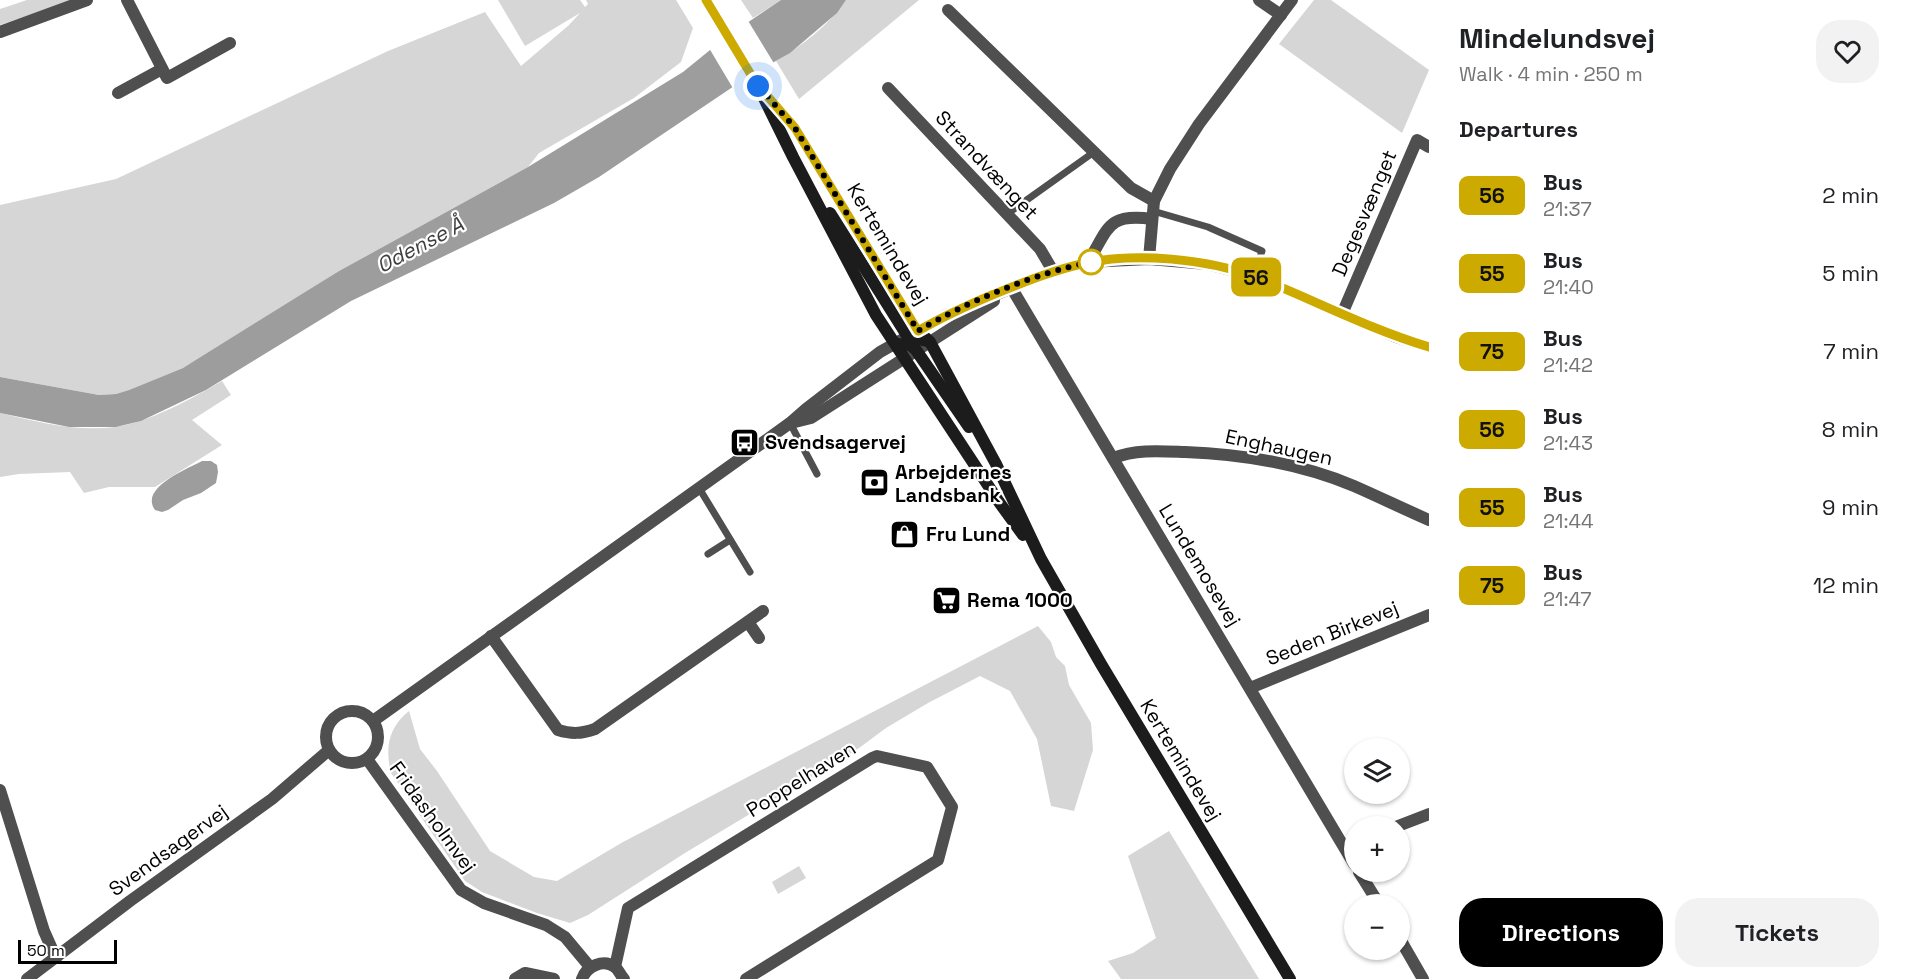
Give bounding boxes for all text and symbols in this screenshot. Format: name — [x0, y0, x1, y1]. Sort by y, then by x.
text: Mindelundsvej — [1459, 20, 1655, 56]
button: heart — [1816, 20, 1879, 83]
text: Walk · 4 min · 250 m — [1459, 61, 1643, 87]
your location — [743, 71, 773, 101]
street label: Strandvænget — [930, 105, 1044, 225]
text: Departures — [1459, 115, 1578, 143]
street label: Degesvænget — [1326, 146, 1402, 280]
text: Bus — [1543, 168, 1583, 196]
street label: Kertemindevej — [841, 178, 935, 310]
text: 2 min — [1822, 181, 1879, 209]
text: 56 — [1479, 182, 1505, 209]
text: 21:37 — [1543, 196, 1592, 222]
water label: Odense Å — [372, 210, 469, 279]
text: Bus — [1543, 246, 1583, 274]
unlabelled marker — [1078, 249, 1104, 275]
line badge: 56 — [1229, 258, 1283, 296]
text: 5 min — [1822, 259, 1879, 287]
text: 55 — [1479, 260, 1505, 287]
text: 56 — [1243, 264, 1269, 291]
text: 21:40 — [1543, 274, 1594, 300]
text: Bus — [1543, 324, 1583, 352]
text: 7 min — [1823, 337, 1879, 365]
text: 75 — [1480, 338, 1504, 365]
text: 21:42 — [1543, 352, 1593, 378]
text: Bus — [1543, 402, 1583, 430]
text: 8 min — [1822, 415, 1879, 443]
text: 56 — [1479, 416, 1505, 443]
street label: Enghaugen — [1223, 423, 1335, 471]
bus stop icon: Svendsagervej — [728, 426, 760, 458]
place label: Svendsagervej — [765, 429, 906, 455]
text: 21:43 — [1543, 430, 1593, 456]
place label: Arbejdernes Landsbank — [895, 459, 1012, 508]
bank icon: Arbejdernes Landsbank — [858, 467, 890, 499]
text: Bus — [1543, 480, 1583, 508]
text: 9 min — [1822, 493, 1879, 521]
text: 55 — [1479, 494, 1505, 521]
street label: Lundemosevej — [1153, 499, 1247, 631]
text: 21:44 — [1543, 508, 1593, 534]
shop icon: Fru Lund — [889, 518, 921, 550]
place label: Fru Lund — [926, 521, 1010, 547]
text: Bus — [1543, 558, 1583, 586]
text: 12 min — [1813, 571, 1879, 599]
text: 75 — [1480, 572, 1504, 599]
supermarket icon: Rema 1000 — [930, 584, 962, 616]
text: 21:47 — [1543, 586, 1592, 612]
place label: Rema 1000 — [967, 587, 1073, 613]
street label: Seden Birkevej — [1262, 595, 1402, 671]
street label: Kertemindevej — [1134, 694, 1228, 826]
street label: Poppelhaven — [741, 735, 861, 823]
map controls — [1344, 738, 1410, 960]
button: layers — [1344, 738, 1410, 804]
street label: Fridasholmvej — [384, 756, 482, 878]
street label: Svendsagervej — [103, 798, 233, 902]
button: + — [1344, 816, 1410, 882]
button: − — [1344, 894, 1410, 960]
button: Directions — [1459, 898, 1663, 967]
button: Tickets — [1675, 898, 1879, 967]
scale bar — [18, 937, 117, 964]
text: 50 m — [27, 940, 65, 961]

